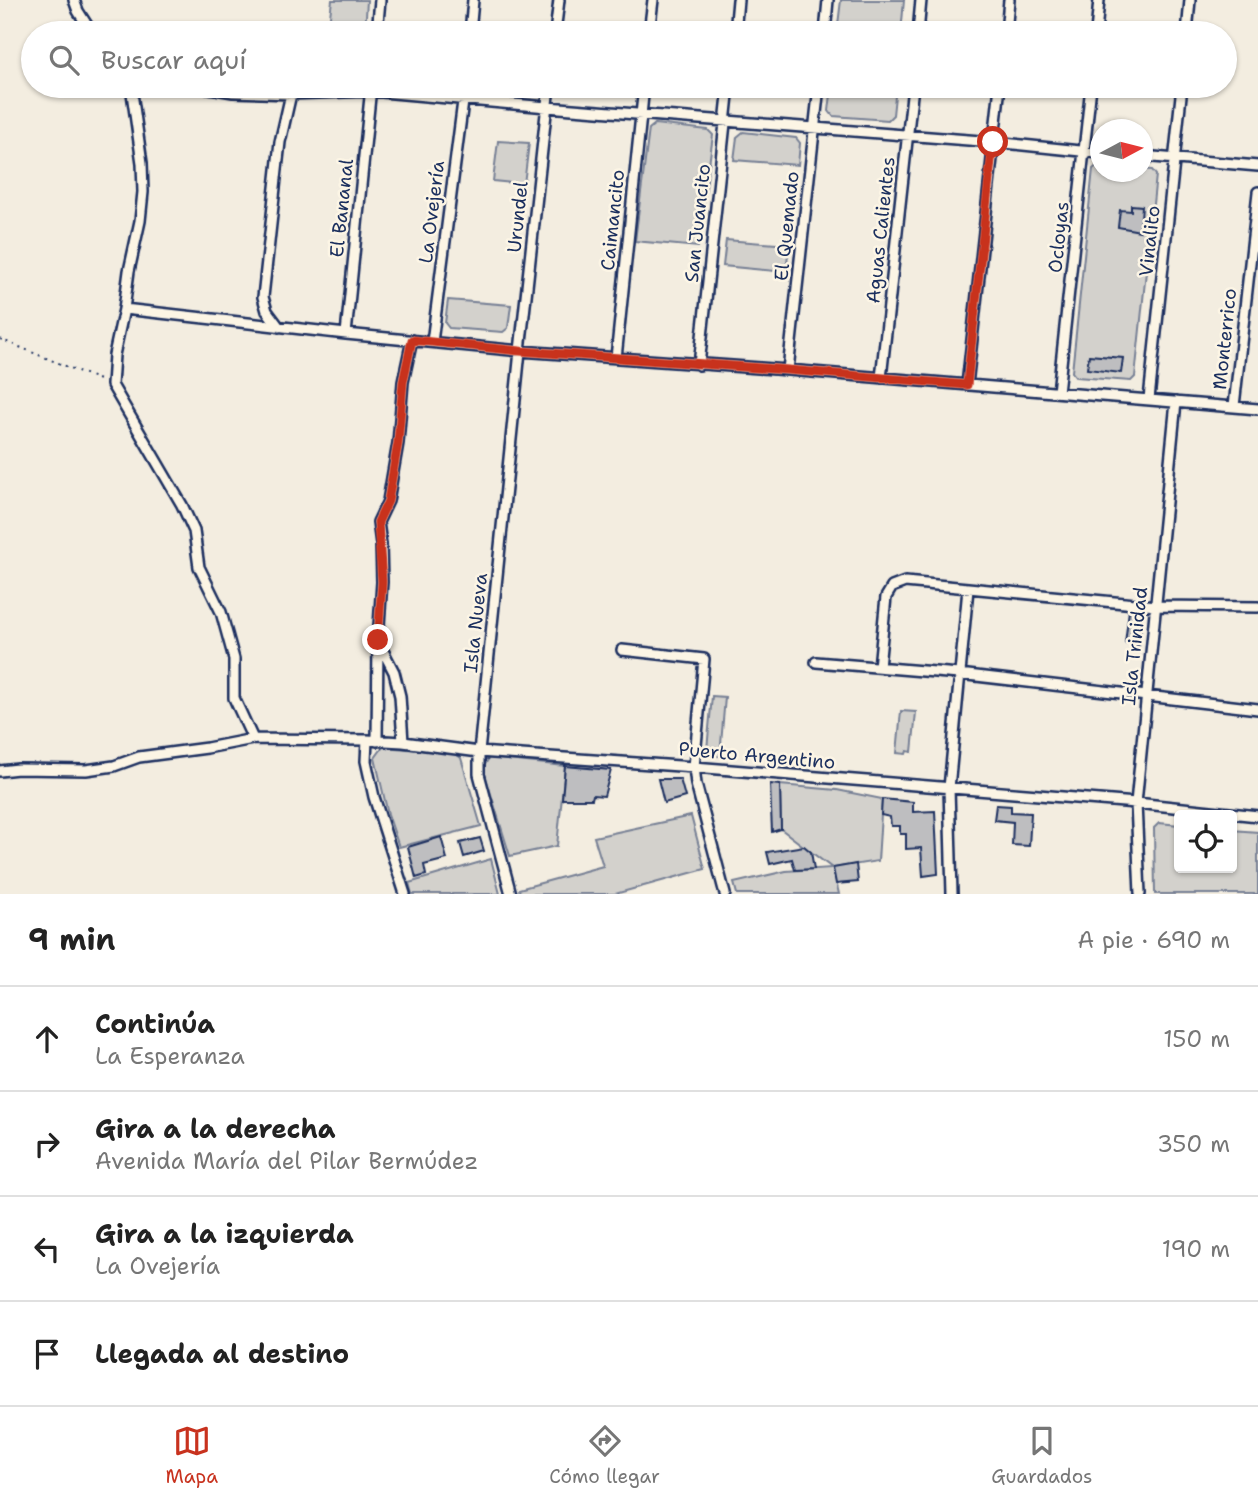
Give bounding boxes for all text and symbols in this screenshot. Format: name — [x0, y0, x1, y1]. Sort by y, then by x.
search box — [21, 21, 1237, 98]
icon: search — [45, 41, 83, 79]
text: Buscar aquí — [101, 42, 247, 77]
north arrow — [1090, 119, 1153, 182]
route start — [977, 126, 1008, 157]
street label: Aguas Calientes — [860, 155, 901, 305]
street label: El Bananal — [324, 157, 359, 259]
street label: La Ovejería — [413, 159, 450, 265]
street label: San Juancito — [679, 163, 716, 284]
street label: Caimancito — [595, 168, 630, 272]
street label: El Quemado — [768, 170, 805, 282]
street label: Urundel — [501, 180, 534, 254]
street label: Ocloyas — [1042, 200, 1075, 274]
street label: Vinalito — [1133, 204, 1166, 278]
street label: Monterrico — [1207, 287, 1242, 391]
street label: Isla Nueva — [458, 572, 493, 674]
street label: Isla Trinidad — [1116, 586, 1153, 707]
route end — [362, 624, 393, 655]
street label: Puerto Argentino — [678, 736, 836, 775]
map controls — [1174, 810, 1237, 873]
button: locate — [1174, 810, 1237, 873]
text: 9 min — [28, 919, 115, 960]
text: A pie · 690 m — [1078, 925, 1230, 955]
text: Continúa — [95, 1006, 215, 1041]
icon: ahead — [28, 1020, 66, 1058]
text: 150 m — [1163, 1024, 1230, 1054]
text: La Esperanza — [95, 1041, 245, 1071]
text: Gira a la derecha — [95, 1111, 336, 1146]
icon: right — [28, 1125, 66, 1163]
text: 350 m — [1157, 1129, 1230, 1159]
text: Avenida María del Pilar Bermúdez — [95, 1146, 478, 1176]
text: Gira a la izquierda — [95, 1216, 354, 1251]
icon: left — [28, 1230, 66, 1268]
text: 190 m — [1162, 1234, 1230, 1264]
text: La Ovejería — [95, 1251, 220, 1281]
icon: arrive — [28, 1335, 66, 1373]
text: Llegada al destino — [95, 1336, 349, 1371]
tab: Mapa — [166, 1422, 218, 1489]
tab: Cómo llegar — [549, 1422, 660, 1489]
tab: Guardados — [991, 1422, 1092, 1489]

